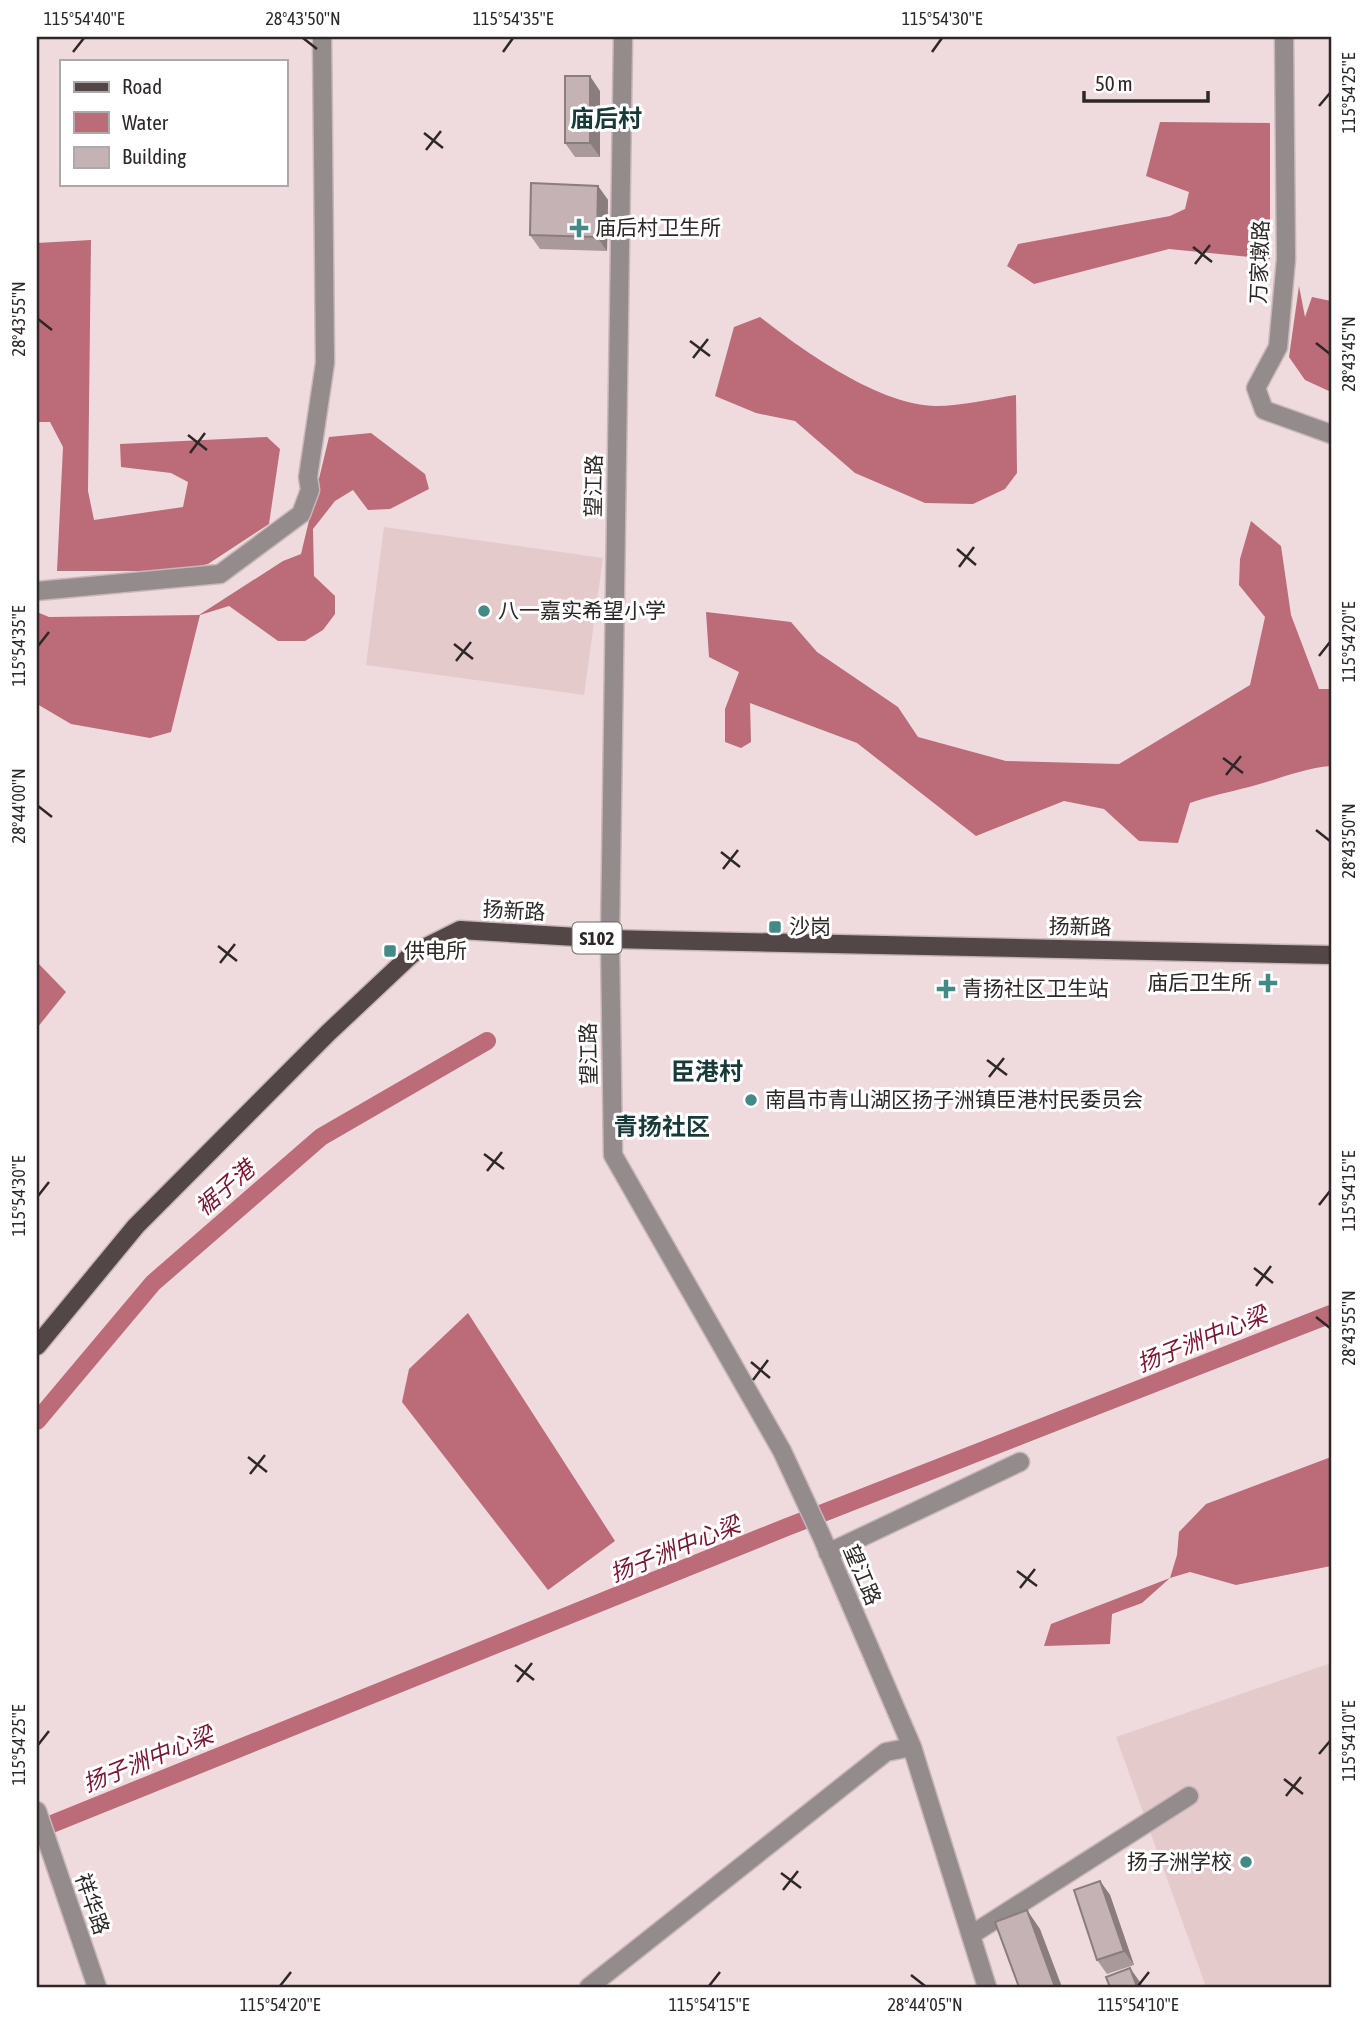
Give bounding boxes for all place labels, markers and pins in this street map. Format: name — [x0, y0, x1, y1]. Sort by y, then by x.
place label: 庙后村卫生所 — [595, 215, 721, 239]
marker: 庙后村卫生所 — [569, 218, 589, 238]
place label: 八一嘉实希望小学 — [498, 598, 666, 622]
marker: 八一嘉实希望小学 — [476, 603, 492, 619]
place label: 沙岗 — [789, 914, 831, 938]
marker: 沙岗 — [767, 919, 783, 935]
place label: 供电所 — [404, 938, 467, 962]
marker: 供电所 — [382, 943, 398, 959]
place label: 庙后卫生所 — [1147, 970, 1252, 994]
marker: 庙后卫生所 — [1258, 973, 1278, 993]
place label: 青扬社区卫生站 — [962, 976, 1109, 1000]
marker: 青扬社区卫生站 — [936, 979, 956, 999]
place label: 南昌市青山湖区扬子洲镇臣港村民委员会 — [765, 1087, 1143, 1111]
marker: 南昌市青山湖区扬子洲镇臣港村民委员会 — [743, 1092, 759, 1108]
place label: 扬子洲学校 — [1127, 1849, 1232, 1873]
marker: 扬子洲学校 — [1238, 1854, 1254, 1870]

